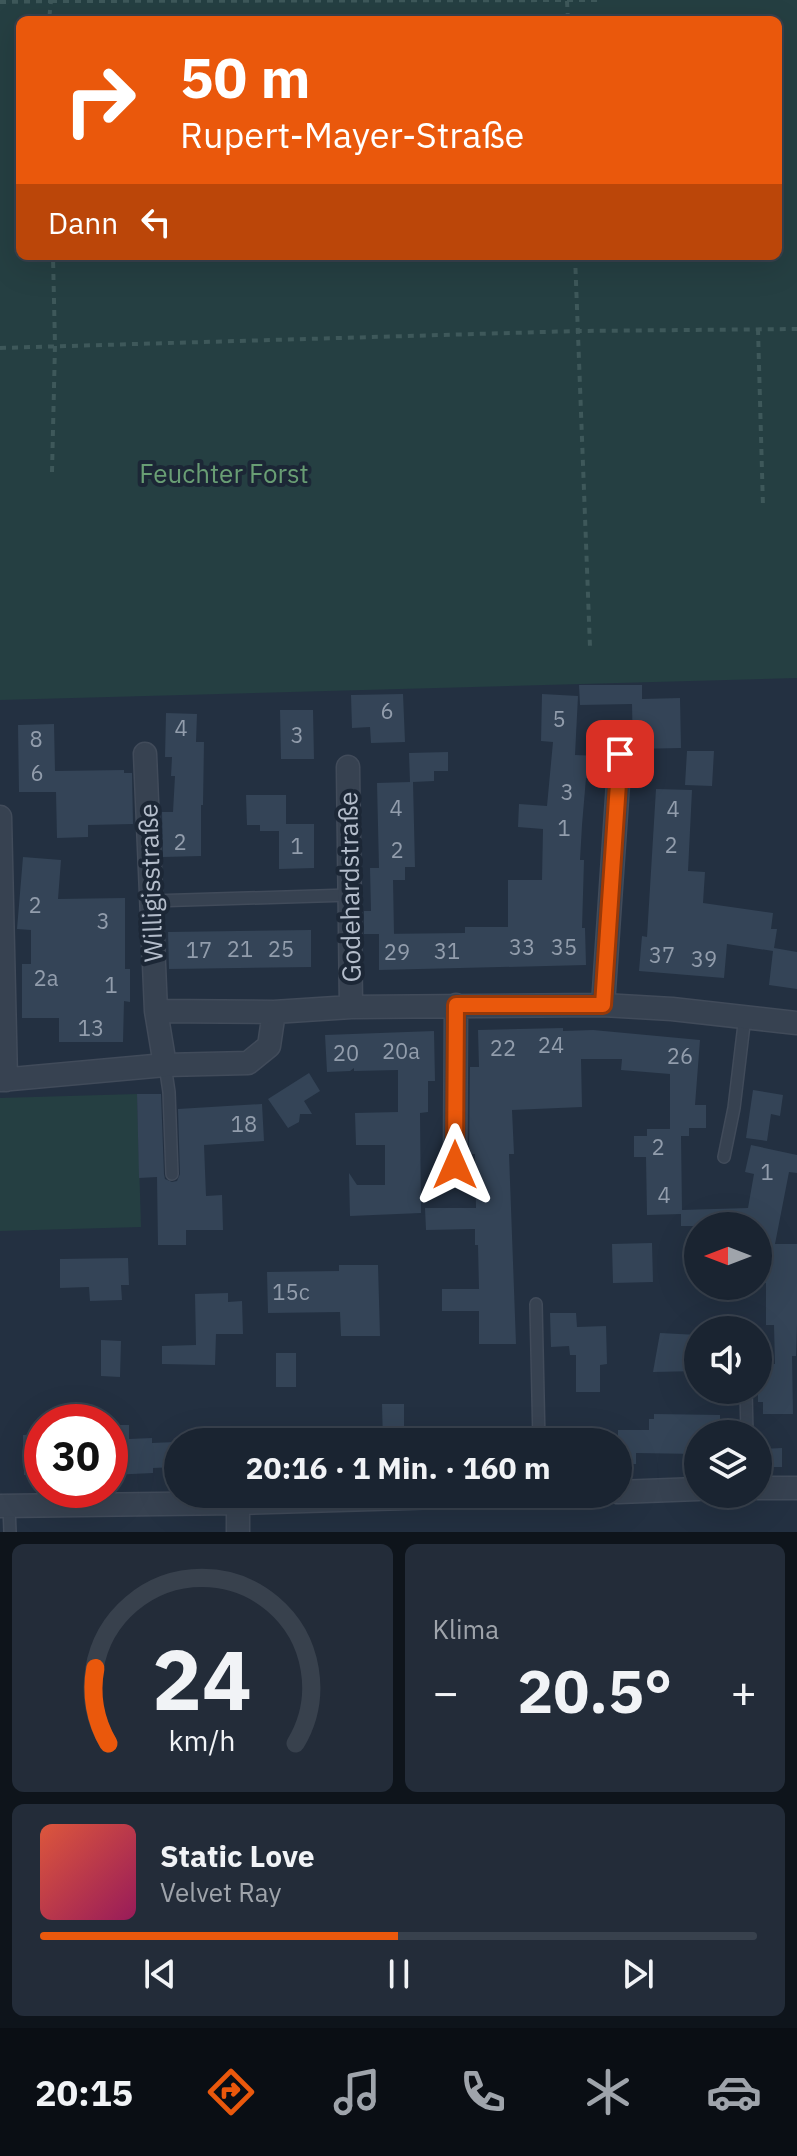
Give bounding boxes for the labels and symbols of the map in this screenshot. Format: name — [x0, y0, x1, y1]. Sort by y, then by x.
park label: Feuchter Forst — [139, 456, 309, 490]
house number: 6 — [380, 696, 394, 725]
house number: 5 — [552, 704, 566, 733]
house number: 4 — [174, 713, 188, 742]
house number: 3 — [290, 720, 304, 749]
pin — [586, 720, 654, 788]
house number: 8 — [29, 724, 43, 753]
house number: 6 — [30, 758, 44, 787]
house number: 3 — [560, 777, 574, 806]
street label: Godehardstraße — [330, 791, 368, 983]
house number: 4 — [389, 793, 403, 822]
house number: 4 — [666, 794, 680, 823]
street label: Willigisstraße — [130, 803, 170, 963]
house number: 1 — [557, 813, 571, 842]
house number: 2 — [173, 827, 187, 856]
house number: 2 — [664, 830, 678, 859]
house number: 1 — [290, 831, 304, 860]
house number: 2 — [390, 835, 404, 864]
house number: 2 — [28, 890, 42, 919]
house number: 3 — [96, 906, 110, 935]
house number: 33 — [509, 932, 535, 961]
house number: 35 — [551, 932, 577, 961]
house number: 21 — [227, 934, 253, 963]
house number: 25 — [268, 934, 294, 963]
house number: 17 — [186, 935, 212, 964]
house number: 31 — [434, 936, 460, 965]
house number: 29 — [384, 937, 410, 966]
house number: 37 — [649, 940, 675, 969]
house number: 39 — [691, 944, 717, 973]
house number: 2a — [34, 963, 59, 992]
house number: 1 — [104, 970, 118, 999]
house number: 13 — [78, 1013, 104, 1042]
house number: 24 — [538, 1030, 564, 1059]
house number: 22 — [490, 1033, 516, 1062]
house number: 20a — [382, 1036, 420, 1065]
house number: 20 — [333, 1038, 359, 1067]
house number: 26 — [667, 1041, 693, 1070]
house number: 18 — [231, 1109, 257, 1138]
position arrow — [413, 1123, 497, 1207]
house number: 2 — [651, 1132, 665, 1161]
house number: 1 — [760, 1157, 774, 1186]
house number: 4 — [657, 1180, 671, 1209]
north arrow — [684, 1212, 772, 1300]
house number: 15c — [272, 1277, 310, 1306]
speed limit sign: 30 — [24, 1404, 128, 1508]

